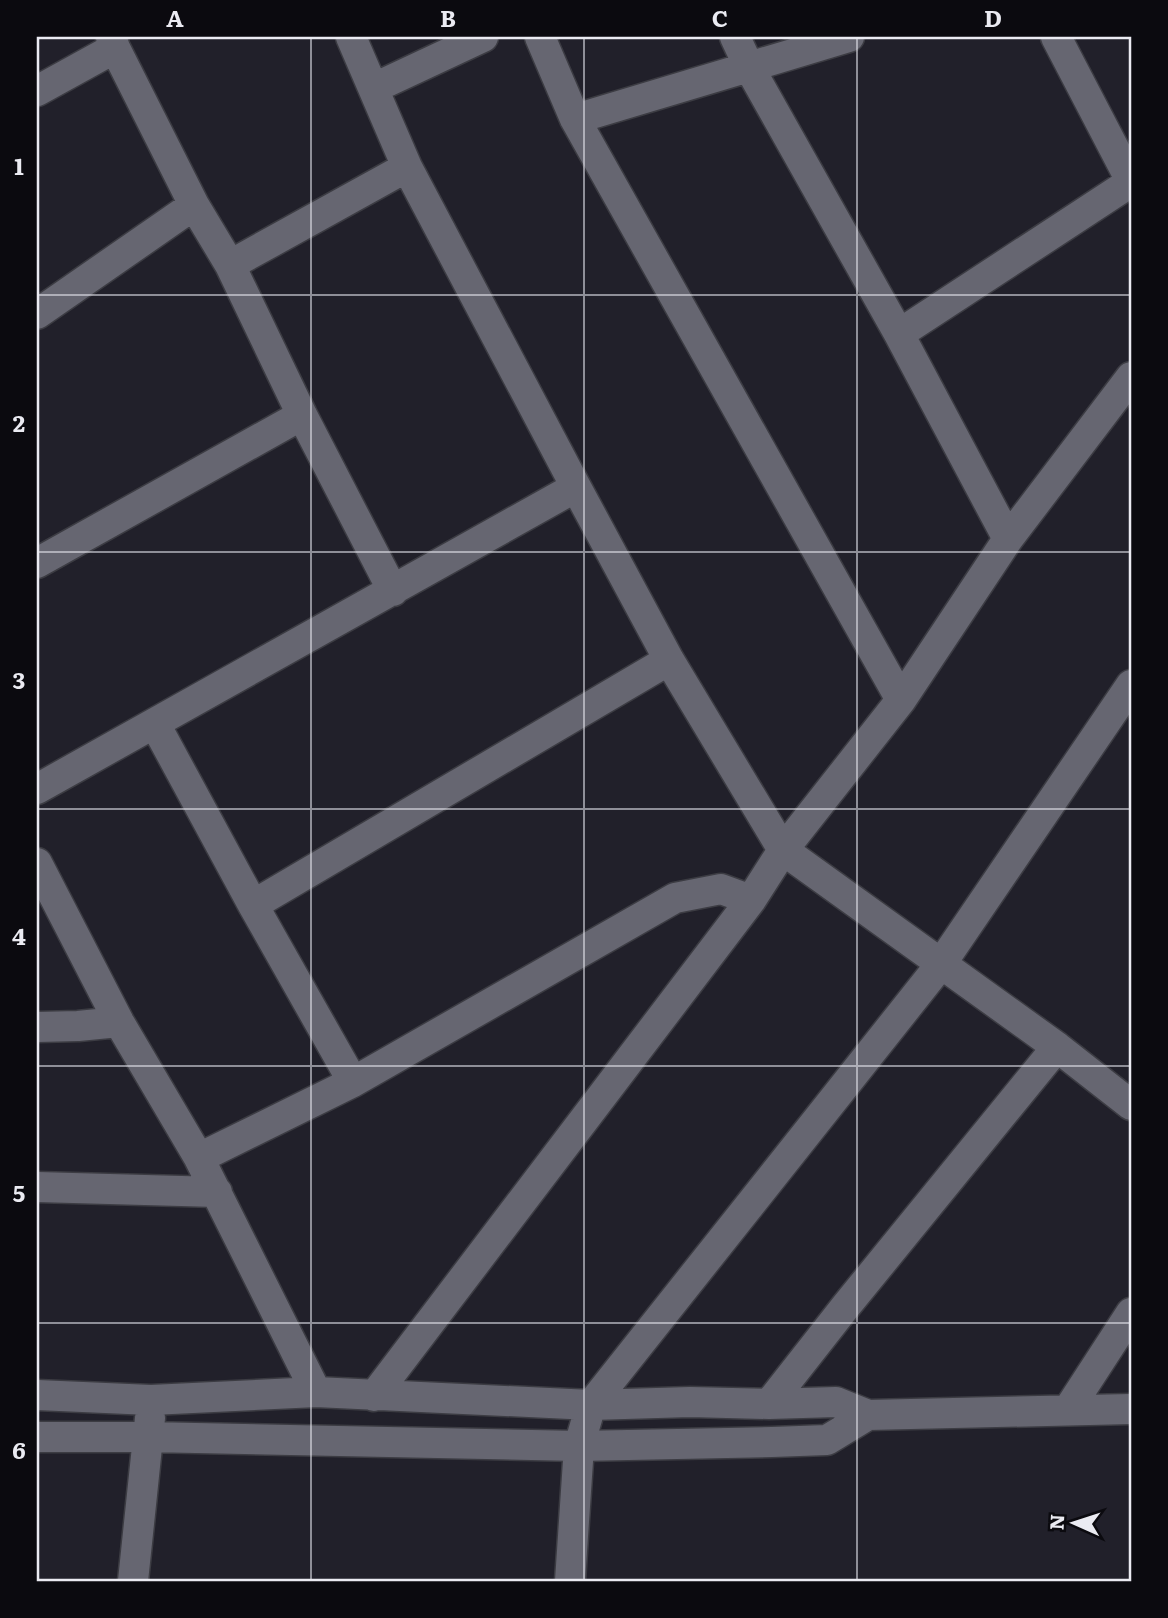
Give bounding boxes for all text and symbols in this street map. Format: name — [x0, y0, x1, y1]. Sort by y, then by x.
text: A — [166, 0, 184, 34]
text: B — [440, 0, 456, 34]
text: C — [712, 0, 728, 34]
text: D — [984, 0, 1002, 34]
text: 1 — [14, 148, 24, 182]
text: 2 — [13, 405, 25, 439]
text: 3 — [13, 662, 25, 696]
text: 4 — [12, 918, 26, 952]
text: 5 — [13, 1175, 25, 1209]
text: 6 — [12, 1432, 26, 1466]
north arrow — [1038, 1488, 1108, 1558]
text: N — [1042, 1513, 1070, 1531]

